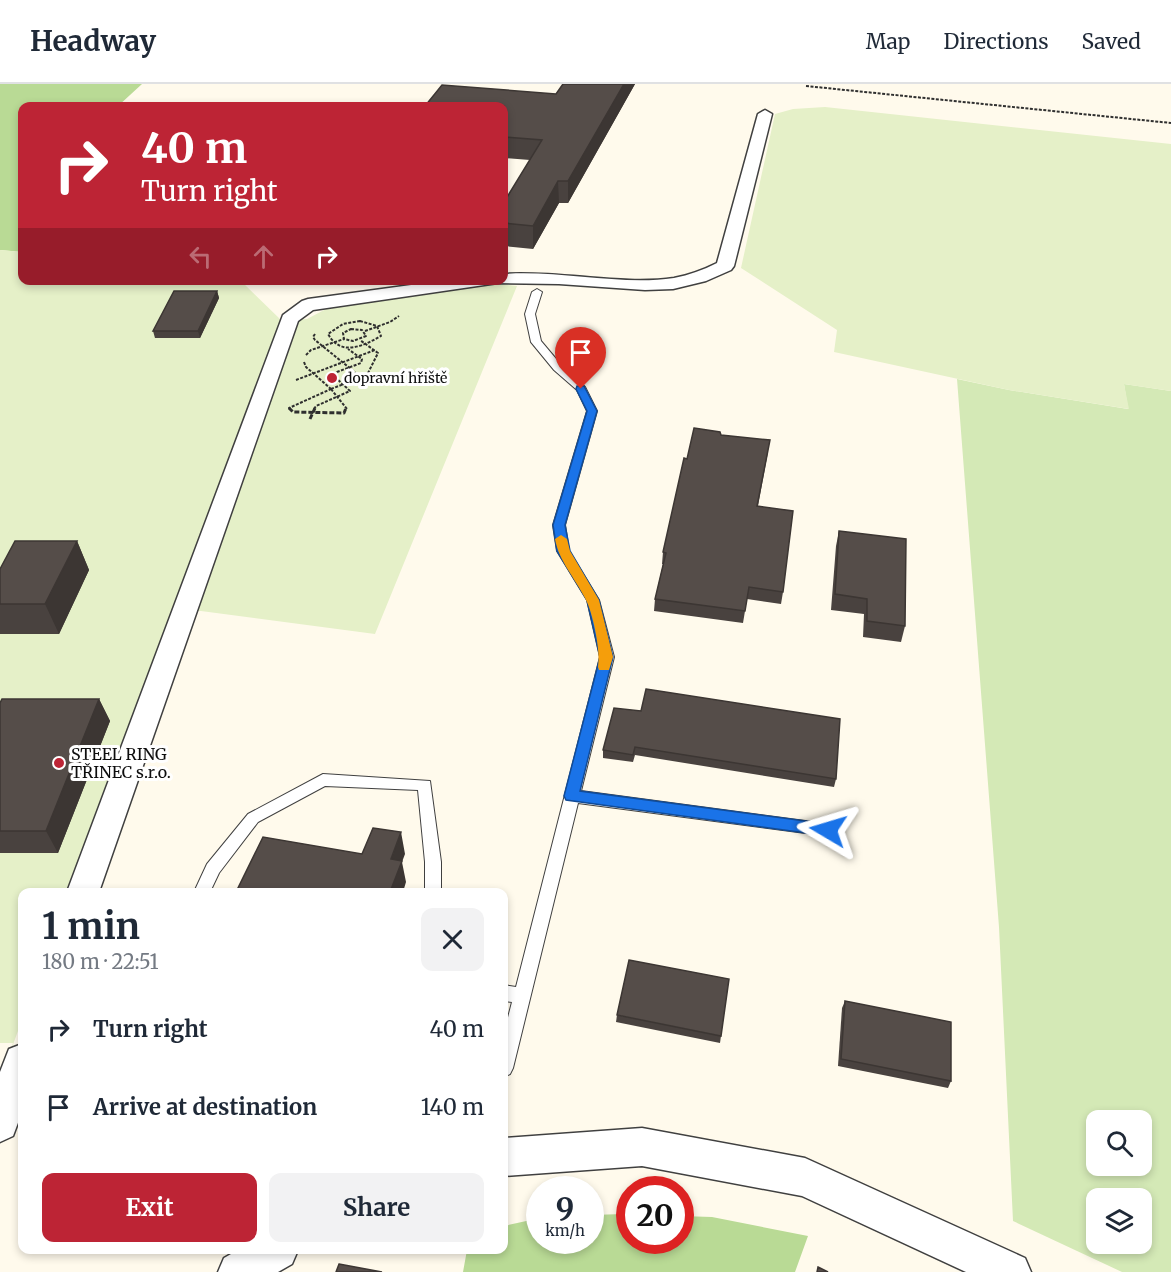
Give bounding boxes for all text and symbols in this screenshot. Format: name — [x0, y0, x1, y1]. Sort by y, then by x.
text: Headway — [30, 23, 156, 59]
text: Map — [866, 28, 910, 55]
text: Directions — [943, 28, 1048, 55]
text: Saved — [1081, 28, 1141, 55]
text: 40 m — [141, 122, 247, 174]
icon: right — [42, 126, 120, 204]
text: Turn right — [141, 174, 278, 208]
icon: left — [184, 240, 217, 273]
icon: ahead — [247, 240, 280, 273]
icon: right — [310, 240, 343, 273]
pin — [555, 327, 606, 389]
icon: arrive — [564, 336, 597, 369]
place label: dopravní hřiště — [344, 369, 447, 387]
marker: dopravní hřiště — [325, 371, 339, 385]
place label: STEEL RING TŘINEC s.r.o. — [71, 744, 171, 782]
marker: STEEL RING TŘINEC s.r.o. — [52, 756, 66, 770]
position arrow — [796, 798, 860, 862]
text: 1 min — [42, 904, 140, 949]
button: close — [421, 908, 484, 971]
text: 180 m · 22:51 — [42, 949, 159, 974]
icon: right — [42, 1013, 75, 1046]
text: Turn right — [93, 1015, 207, 1043]
text: 40 m — [429, 1015, 484, 1043]
icon: arrive — [42, 1091, 75, 1124]
text: Arrive at destination — [93, 1093, 317, 1121]
text: 140 m — [421, 1093, 484, 1121]
map controls — [1086, 1110, 1152, 1254]
button: search — [1086, 1110, 1152, 1176]
button: Exit — [42, 1173, 257, 1242]
button: Share — [269, 1173, 484, 1242]
speed limit sign: 20 — [616, 1176, 694, 1254]
button: layers — [1086, 1188, 1152, 1254]
text: 9 — [556, 1189, 574, 1227]
text: km/h — [545, 1221, 585, 1240]

